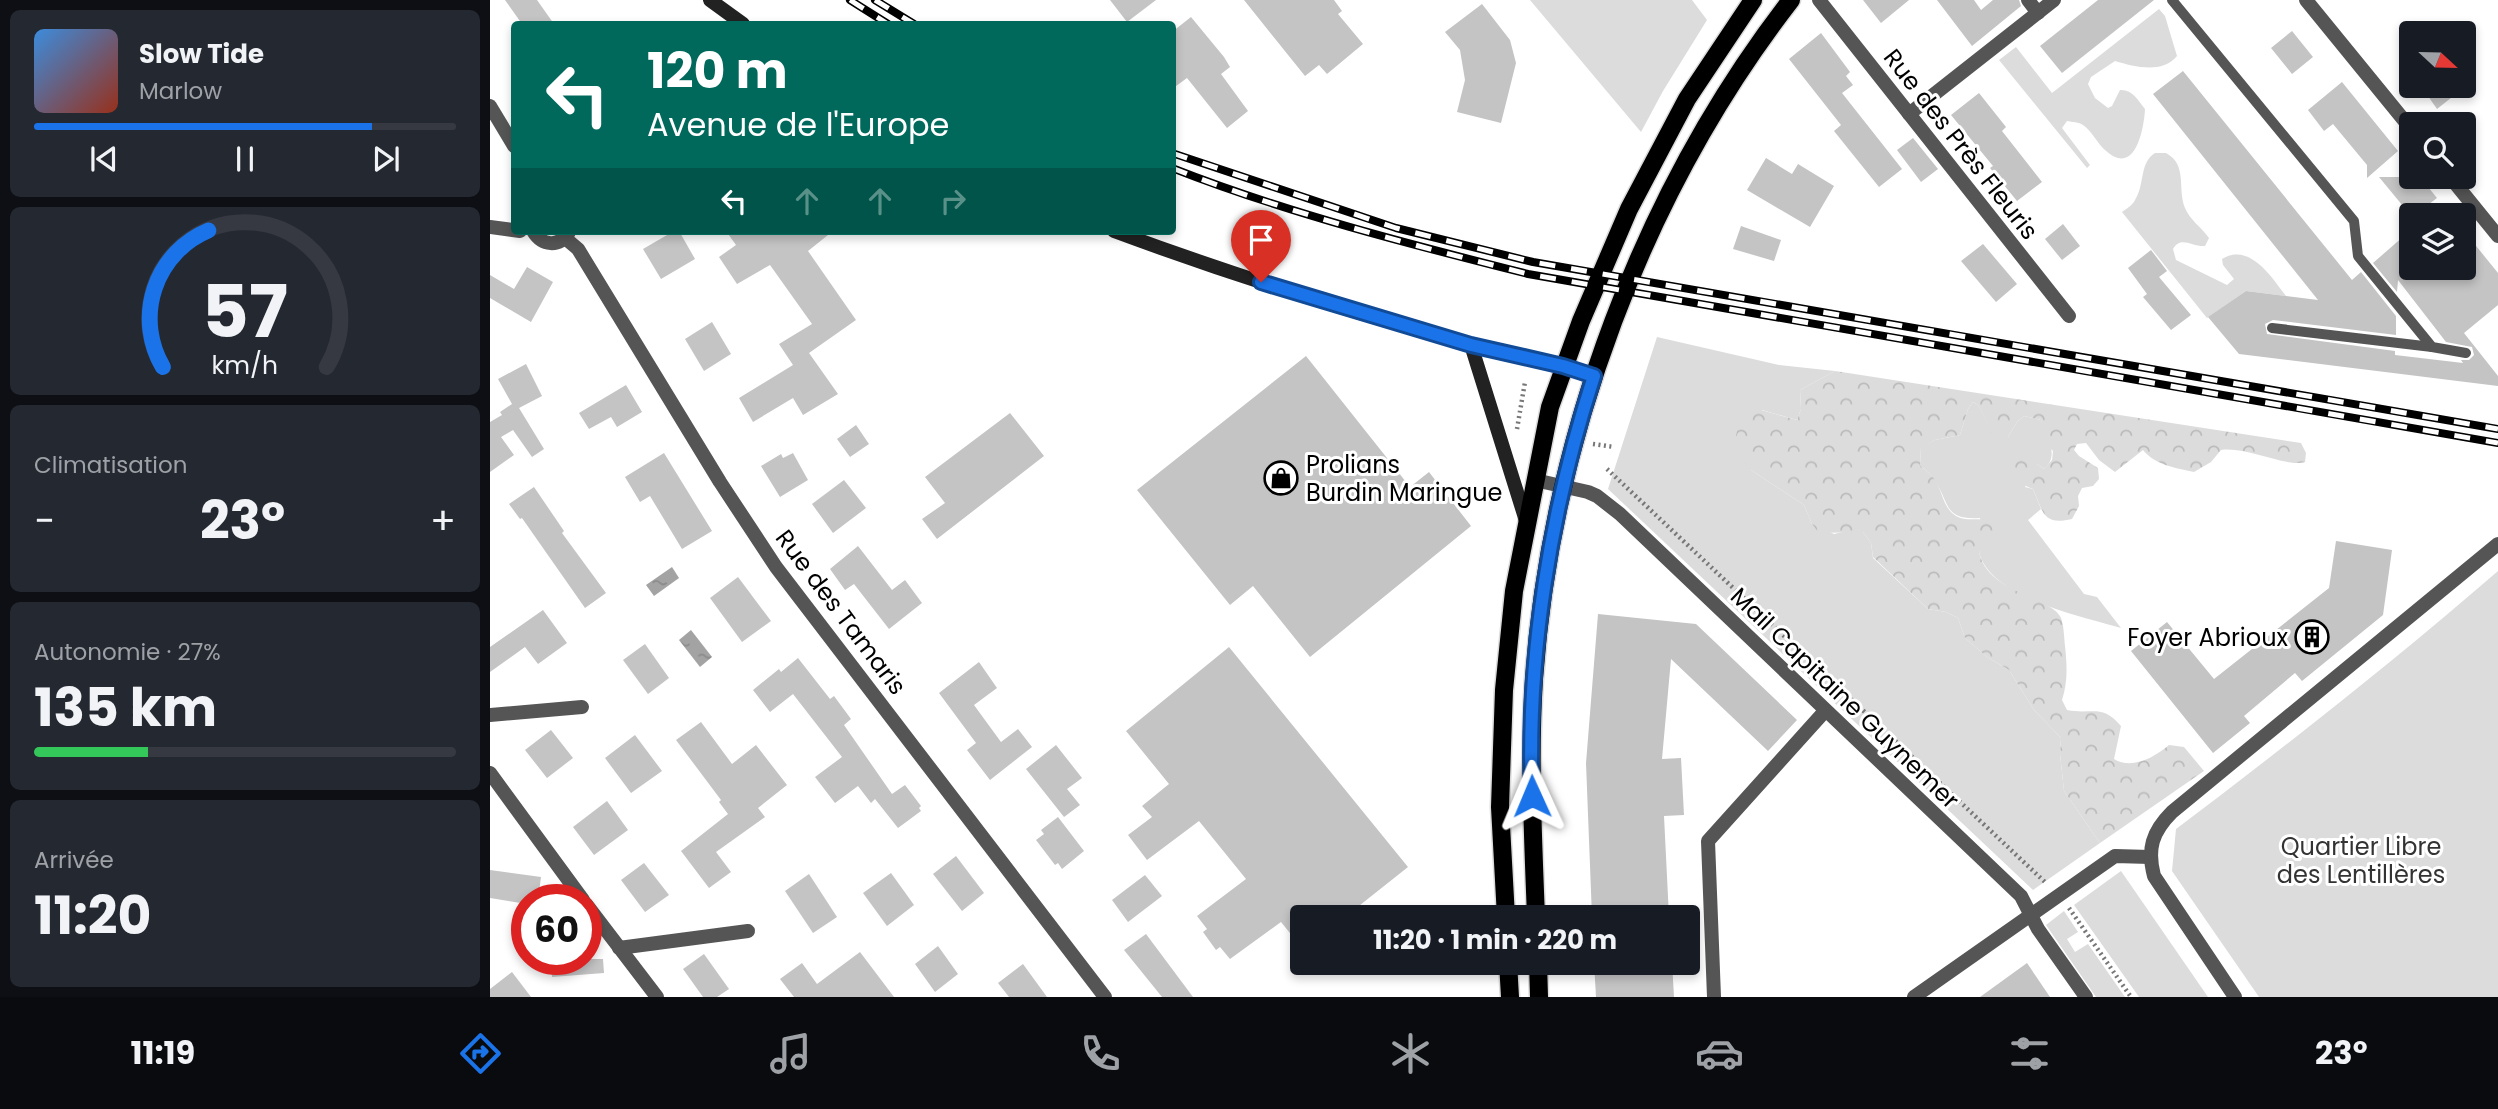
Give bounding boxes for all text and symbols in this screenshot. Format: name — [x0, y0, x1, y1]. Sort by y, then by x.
north arrow — [2399, 21, 2476, 98]
map controls — [2399, 21, 2476, 280]
text: Slow Tide — [139, 36, 264, 72]
text: 120 m — [647, 37, 788, 105]
street label: Rue des Près Fleuris — [1876, 42, 2046, 246]
icon: left — [532, 49, 623, 140]
text: Marlow — [139, 75, 222, 107]
text: Avenue de l'Europe — [647, 102, 949, 147]
button: search — [2399, 112, 2476, 189]
icon: previous — [85, 140, 123, 178]
icon: pause — [226, 140, 264, 178]
icon: next — [367, 140, 405, 178]
icon: left — [715, 182, 753, 220]
icon: ahead — [788, 182, 826, 220]
icon: ahead — [861, 182, 899, 220]
icon: right — [934, 182, 972, 220]
button: layers — [2399, 203, 2476, 280]
pin — [1231, 210, 1291, 282]
icon: arrive — [1242, 221, 1280, 259]
text: 57 — [202, 262, 288, 363]
text: km/h — [212, 348, 278, 383]
place label: Prolians Burdin Maringue — [1306, 448, 1503, 509]
text: Climatisation — [34, 449, 187, 481]
shop icon: Prolians Burdin Maringue — [1262, 459, 1300, 497]
text: 23° — [200, 484, 285, 557]
text: − — [34, 494, 55, 547]
text: + — [430, 494, 456, 547]
street label: Rue des Tamaris — [768, 523, 914, 701]
street label: Mail Capitaine Guynemer — [1724, 580, 1966, 816]
building icon: Foyer Abrioux — [2293, 618, 2331, 656]
place label: Foyer Abrioux — [2127, 621, 2288, 654]
text: Autonomie · 27% — [34, 636, 221, 668]
text: 135 km — [34, 671, 217, 744]
position arrow — [1495, 759, 1569, 833]
park label: Quartier Libre des Lentillères — [2277, 830, 2445, 891]
text: Arrivée — [34, 844, 114, 876]
text: 11:20 — [34, 879, 151, 952]
speed limit sign: 60 — [511, 884, 602, 975]
text: 11:20 · 1 min · 220 m — [1373, 922, 1617, 958]
icon: directions — [456, 1029, 505, 1078]
icon: music — [766, 1029, 815, 1078]
icon: phone — [1076, 1029, 1125, 1078]
icon: climate — [1386, 1029, 1435, 1078]
icon: car — [1695, 1029, 1744, 1078]
icon: filters — [2005, 1029, 2054, 1078]
text: 11:19 — [130, 1030, 195, 1075]
text: 23° — [2315, 1030, 2368, 1075]

